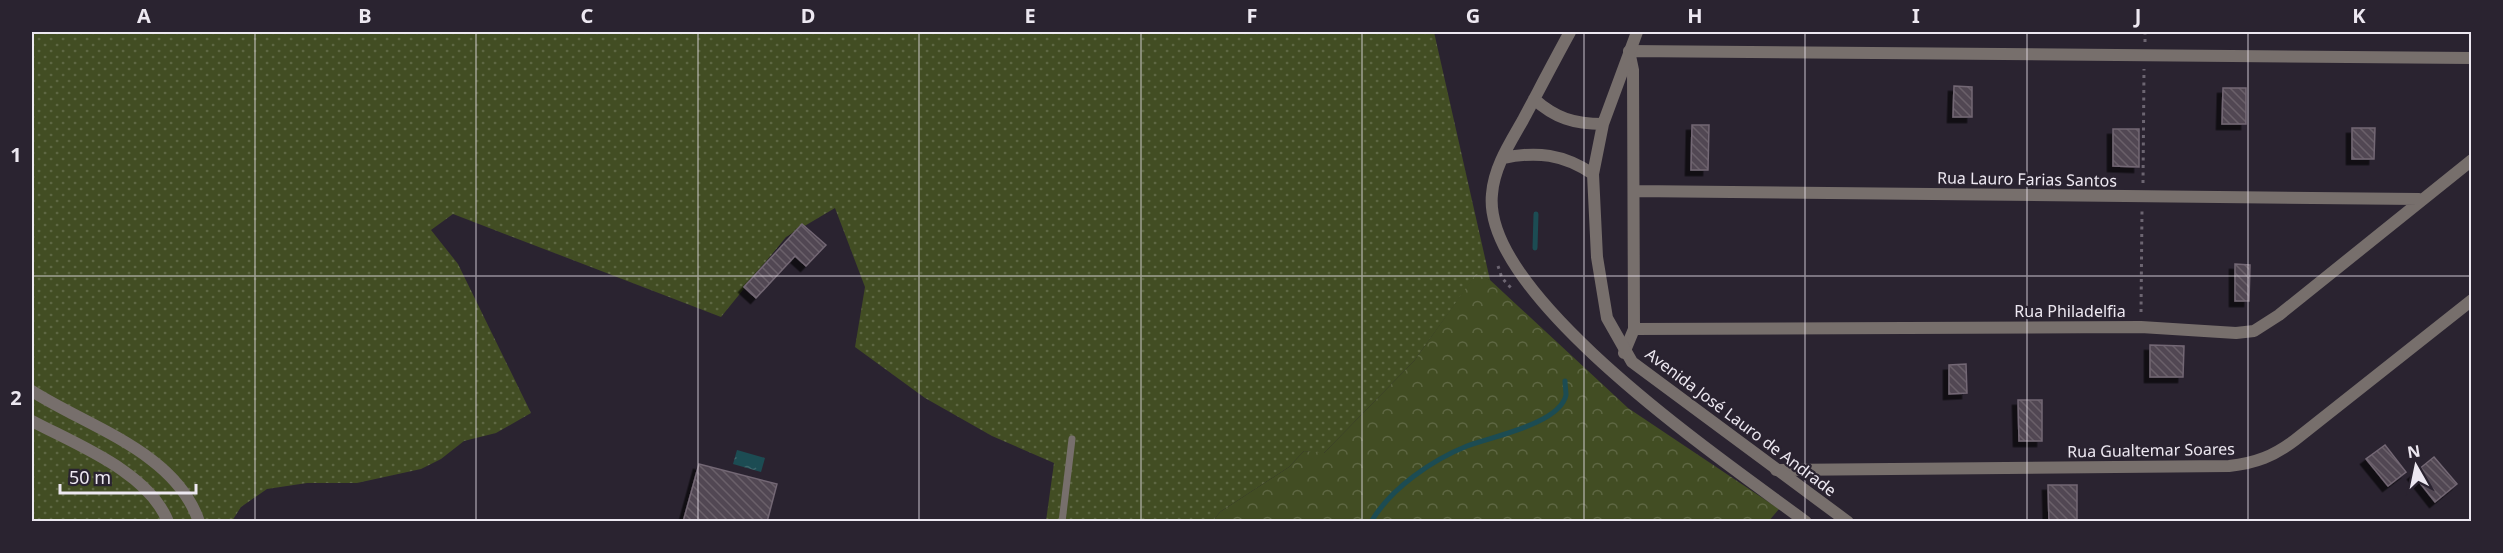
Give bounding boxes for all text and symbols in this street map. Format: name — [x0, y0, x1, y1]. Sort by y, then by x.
text: A — [137, 2, 151, 29]
text: B — [358, 2, 372, 29]
text: C — [581, 2, 594, 29]
text: D — [801, 2, 815, 29]
text: E — [1024, 2, 1036, 29]
text: F — [1247, 2, 1257, 29]
text: G — [1466, 2, 1480, 29]
text: H — [1687, 2, 1703, 29]
text: I — [1912, 2, 1920, 29]
text: J — [2133, 2, 2141, 29]
text: K — [2352, 2, 2366, 29]
text: 1 — [10, 141, 22, 168]
street label: Rua Lauro Farias Santos — [1937, 166, 2117, 192]
street label: Rua Philadelfia — [2014, 300, 2126, 322]
street label: Avenida José Lauro de Andrade — [1641, 343, 1841, 501]
text: 2 — [10, 384, 22, 411]
north arrow — [2386, 436, 2446, 496]
street label: Rua Gualtemar Soares — [2067, 438, 2235, 462]
text: N — [2406, 439, 2422, 463]
scale bar — [60, 457, 196, 495]
text: 50 m — [69, 465, 111, 489]

